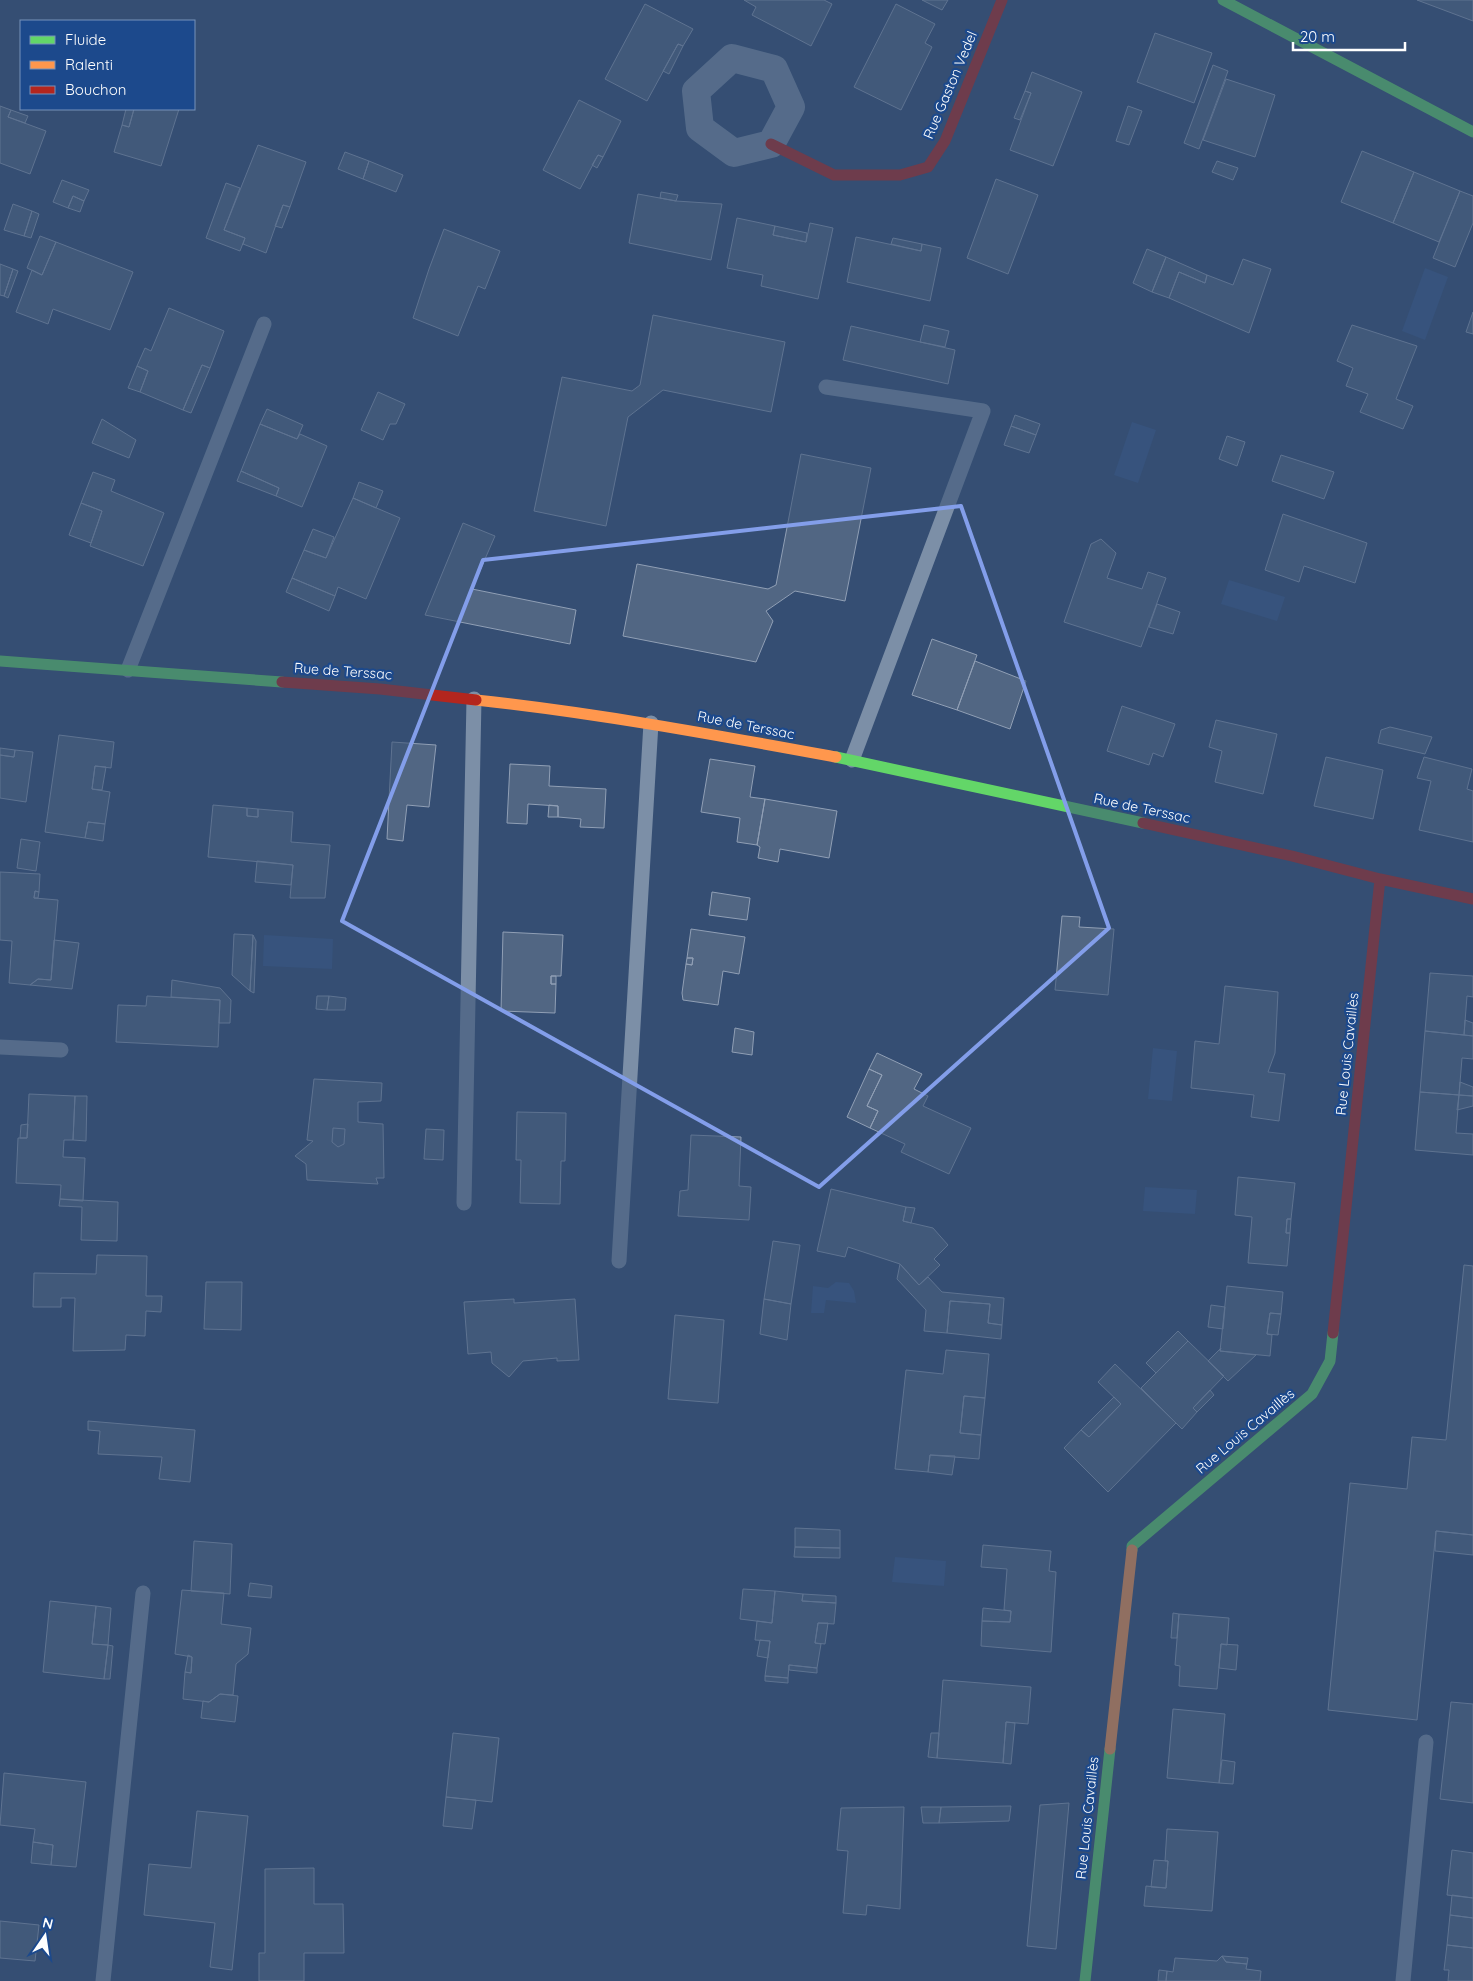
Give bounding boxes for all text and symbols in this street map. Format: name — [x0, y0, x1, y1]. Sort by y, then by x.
legend — [20, 20, 195, 110]
scale bar — [1293, 20, 1406, 52]
text: 20 m — [1300, 27, 1335, 46]
street label: Rue Gaston Vedel — [919, 28, 981, 142]
text: Fluide — [65, 30, 106, 49]
text: Ralenti — [65, 55, 113, 74]
text: Bouchon — [65, 80, 126, 99]
street label: Rue de Terssac — [293, 659, 393, 683]
street label: Rue de Terssac — [696, 707, 796, 743]
street label: Rue de Terssac — [1092, 789, 1192, 827]
street label: Rue Louis Cavaillès — [1332, 992, 1362, 1116]
street label: Rue Louis Cavaillès — [1192, 1384, 1298, 1478]
street label: Rue Louis Cavaillès — [1072, 1756, 1102, 1880]
north arrow — [20, 1911, 70, 1961]
text: N — [41, 1913, 55, 1933]

